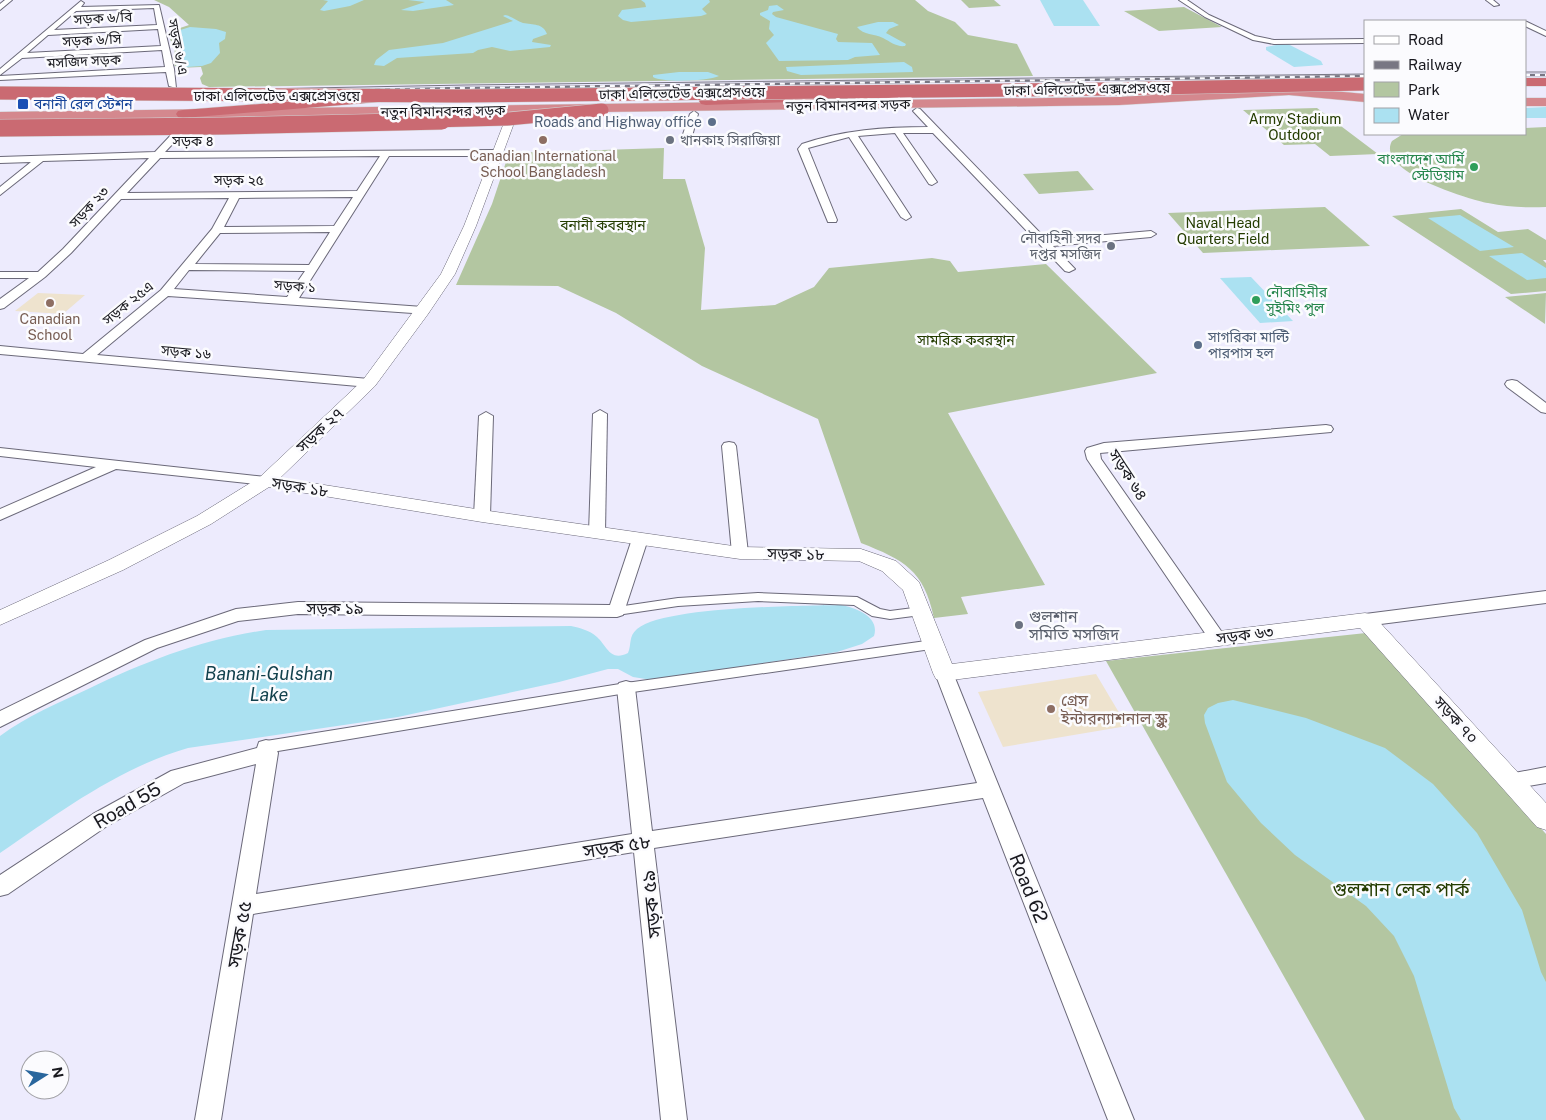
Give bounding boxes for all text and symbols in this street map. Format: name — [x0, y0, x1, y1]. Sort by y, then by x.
street label: সড়ক ৬/বি — [72, 8, 133, 28]
street label: সড়ক ৬/এ — [165, 17, 191, 76]
legend — [1364, 20, 1526, 135]
street label: সড়ক ৬/সি — [61, 30, 122, 50]
text: Road — [1408, 31, 1444, 48]
street label: মসজিদ সড়ক — [46, 51, 122, 71]
text: Railway — [1408, 56, 1462, 73]
street label: ঢাকা এলিভেটেড এক্সপ্রেসওয়ে — [1003, 80, 1171, 98]
text: Park — [1408, 81, 1440, 98]
street label: ঢাকা এলিভেটেড এক্সপ্রেসওয়ে — [598, 84, 766, 102]
street label: ঢাকা এলিভেটেড এক্সপ্রেসওয়ে — [193, 88, 360, 104]
place label: বনানী রেল স্টেশন — [33, 96, 133, 112]
street label: নতুন বিমানবন্দর সড়ক — [784, 96, 911, 115]
marker: বনানী রেল স্টেশন — [16, 97, 30, 111]
street label: নতুন বিমানবন্দর সড়ক — [379, 102, 506, 121]
text: Water — [1408, 106, 1450, 123]
park label: Army Stadium Outdoor — [1249, 111, 1341, 143]
place label: Roads and Highway office — [534, 114, 702, 130]
marker: Roads and Highway office — [706, 116, 718, 128]
place label: খানকাহ সিরাজিয়া — [680, 132, 780, 148]
street label: সড়ক ৪ — [171, 133, 214, 149]
marker: Canadian International School Bangladesh — [537, 134, 549, 146]
marker: খানকাহ সিরাজিয়া — [664, 134, 676, 146]
place label: Canadian International School Bangladesh — [470, 148, 616, 180]
place label: বাংলাদেশ আর্মি স্টেডিয়াম — [1377, 150, 1465, 183]
marker: বাংলাদেশ আর্মি স্টেডিয়াম — [1468, 161, 1480, 173]
street label: সড়ক ২৫ — [213, 172, 264, 188]
street label: সড়ক ২৩ — [65, 183, 112, 231]
park label: Naval Head Quarters Field — [1177, 215, 1269, 247]
park label: বনানী কবরস্থান — [559, 217, 646, 233]
place label: নৌবাহিনী সদর দপ্তর মসজিদ — [1020, 230, 1102, 262]
marker: নৌবাহিনী সদর দপ্তর মসজিদ — [1105, 240, 1117, 252]
street label: সড়ক ১ — [273, 276, 316, 295]
street label: সড়ক ২৫এ — [99, 278, 156, 329]
place label: নৌবাহিনীর সুইমিং পুল — [1265, 284, 1328, 317]
marker: নৌবাহিনীর সুইমিং পুল — [1250, 294, 1262, 306]
marker: Canadian School — [44, 297, 56, 309]
place label: Canadian School — [20, 311, 80, 343]
place label: সাগরিকা মাল্টি পারপাস হল — [1207, 329, 1290, 361]
park label: সামরিক কবরস্থান — [916, 332, 1015, 348]
marker: সাগরিকা মাল্টি পারপাস হল — [1192, 339, 1204, 351]
street label: সড়ক ১৬ — [159, 342, 212, 362]
street label: সড়ক ২৭ — [292, 404, 347, 457]
street label: সড়ক ৬৪ — [1104, 445, 1152, 504]
street label: সড়ক ১৮ — [269, 473, 330, 501]
street label: সড়ক ১৮ — [766, 544, 825, 564]
street label: সড়ক ১৯ — [305, 599, 364, 618]
place label: গুলশান সমিতি মসজিদ — [1028, 607, 1120, 644]
marker: গুলশান সমিতি মসজিদ — [1013, 619, 1025, 631]
street label: সড়ক ৬৩ — [1215, 622, 1275, 648]
water label: Banani-Gulshan Lake — [205, 663, 333, 705]
place label: গ্রেস ইন্টারন্যাশনাল স্কুল — [1060, 691, 1168, 728]
street label: সড়ক ৭০ — [1429, 692, 1482, 748]
marker: গ্রেস ইন্টারন্যাশনাল স্কুল — [1045, 703, 1057, 715]
street label: Road 55 — [89, 777, 165, 833]
street label: সড়ক ৫৮ — [581, 830, 652, 862]
street label: Road 62 — [1005, 850, 1053, 926]
street label: সড়ক ৫৯ — [637, 869, 666, 940]
park label: গুলশান লেক পার্ক — [1332, 878, 1470, 900]
street label: সড়ক ৫৫ — [222, 899, 256, 970]
north arrow — [20, 1050, 70, 1100]
text: N — [49, 1066, 67, 1079]

